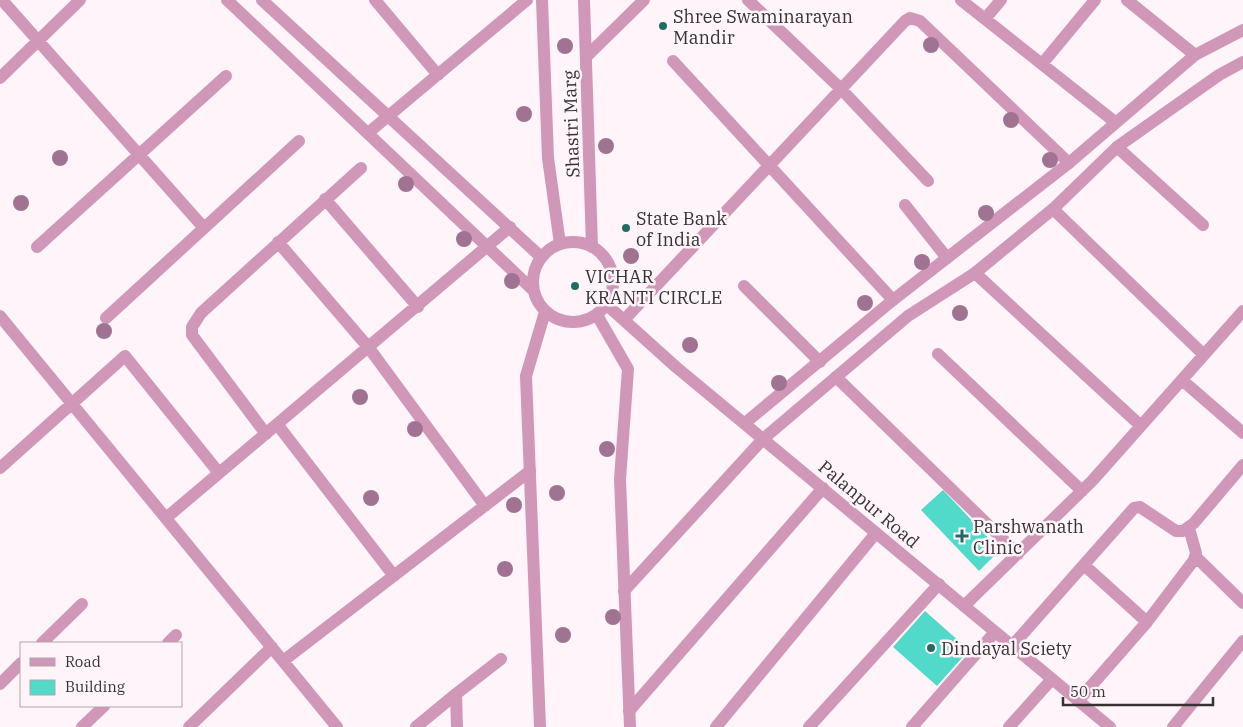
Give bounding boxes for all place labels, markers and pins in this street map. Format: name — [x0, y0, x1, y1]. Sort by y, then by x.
place label: Shree Swaminarayan Mandir — [673, 5, 853, 49]
marker: Shree Swaminarayan Mandir — [657, 20, 669, 32]
place label: State Bank of India — [636, 207, 727, 251]
marker: State Bank of India — [620, 222, 632, 234]
place label: VICHAR KRANTI CIRCLE — [585, 265, 722, 309]
marker: VICHAR KRANTI CIRCLE — [569, 280, 581, 292]
place label: Parshwanath Clinic — [973, 515, 1084, 559]
marker: Parshwanath Clinic — [955, 529, 969, 543]
place label: Dindayal Sciety — [941, 637, 1072, 660]
marker: Dindayal Sciety — [925, 642, 937, 654]

